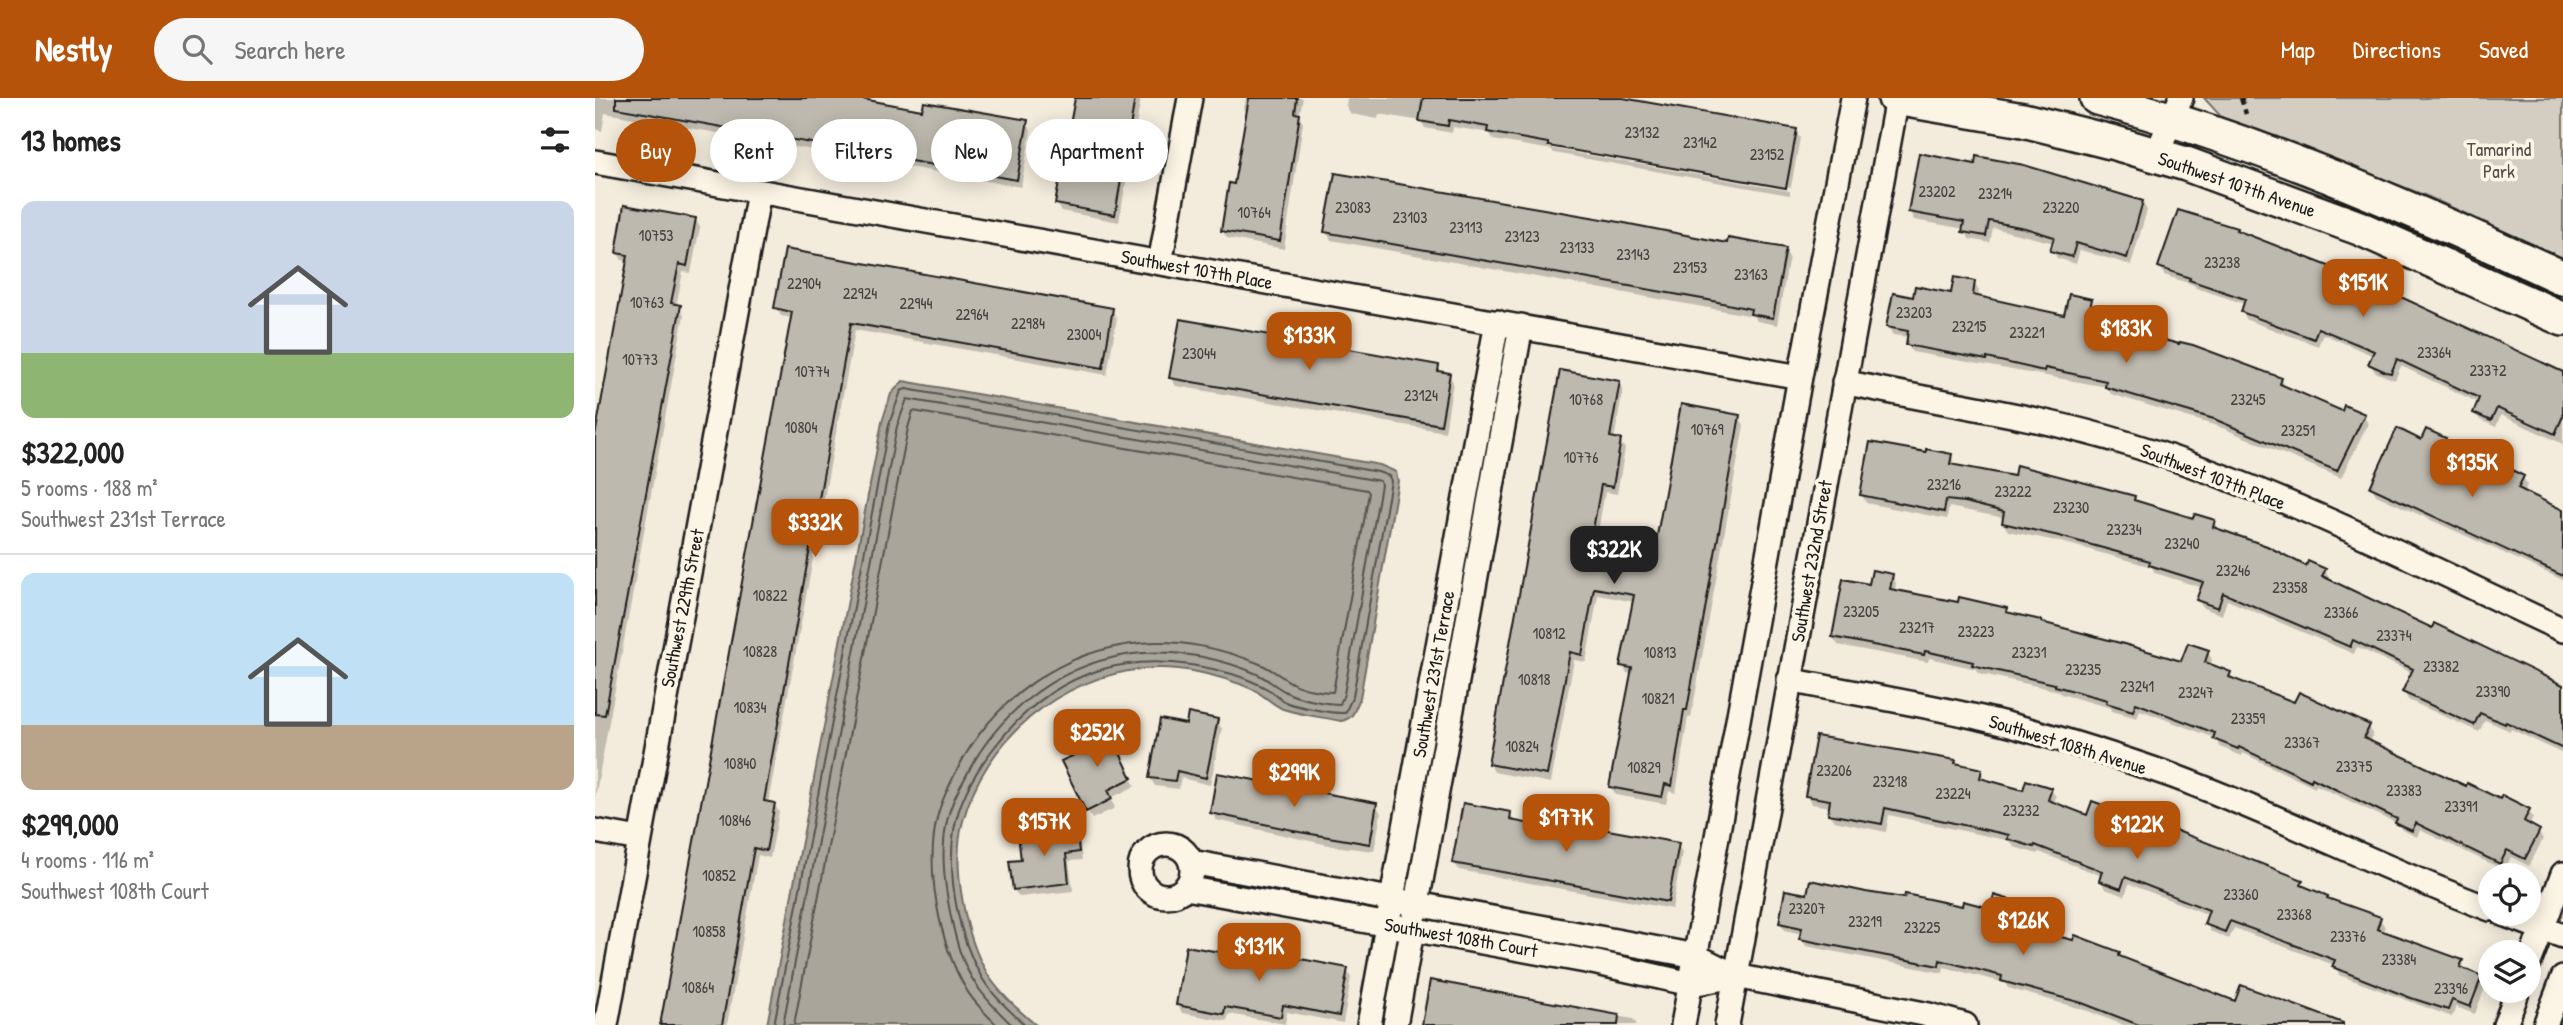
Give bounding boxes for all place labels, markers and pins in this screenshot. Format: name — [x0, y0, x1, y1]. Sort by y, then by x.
pin: $151K — [2314, 260, 2412, 319]
pin: $183K — [2077, 306, 2175, 365]
pin: $133K — [1260, 313, 1358, 372]
pin: $135K — [2423, 440, 2521, 499]
pin: $332K — [766, 500, 864, 559]
pin: $322K — [1565, 526, 1663, 586]
pin: $252K — [1048, 710, 1146, 769]
pin: $299K — [1245, 750, 1343, 809]
pin: $177K — [1517, 794, 1615, 854]
pin: $157K — [995, 798, 1093, 858]
pin: $122K — [2088, 802, 2186, 861]
pin: $126K — [1974, 898, 2072, 957]
pin: $131K — [1210, 924, 1308, 983]

